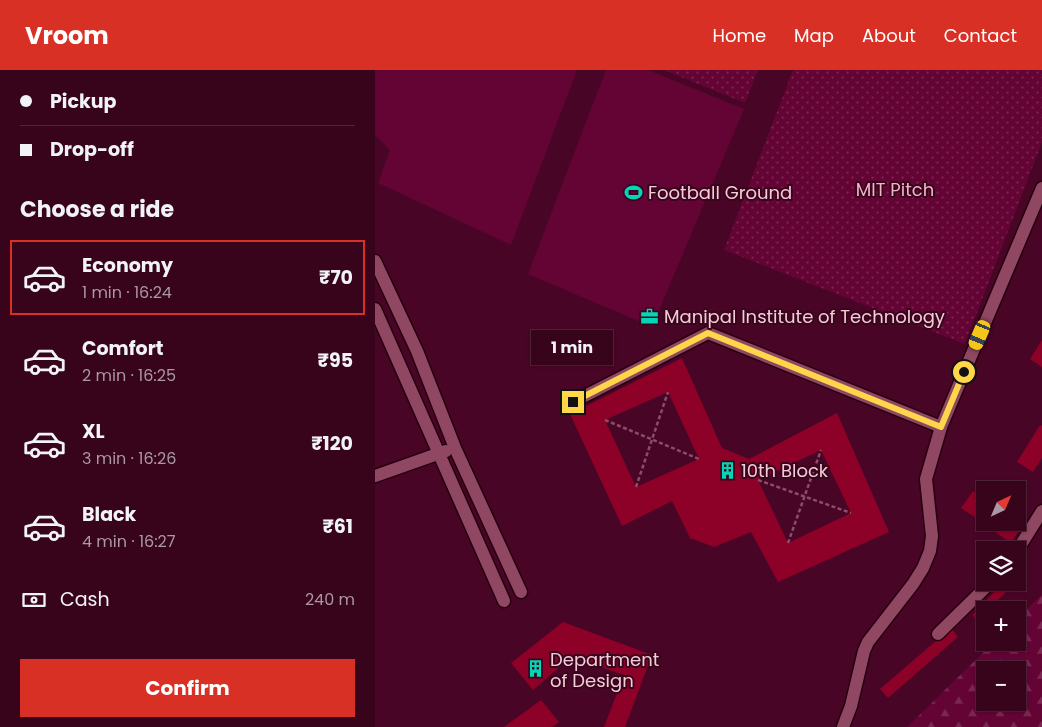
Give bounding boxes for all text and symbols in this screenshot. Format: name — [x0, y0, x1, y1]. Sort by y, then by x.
text: Vroom — [25, 19, 109, 52]
text: Home — [712, 23, 766, 48]
text: Map — [794, 23, 834, 48]
text: About — [862, 23, 916, 48]
text: Contact — [944, 23, 1017, 48]
text: Pickup — [50, 88, 116, 115]
text: Drop-off — [50, 136, 134, 163]
park label: MIT Pitch — [856, 177, 934, 202]
place label: Football Ground — [648, 180, 792, 205]
sports icon: Football Ground — [624, 182, 644, 202]
text: Choose a ride — [20, 194, 174, 225]
text: Economy — [82, 252, 173, 279]
icon: car — [22, 255, 67, 300]
text: ₹70 — [319, 264, 353, 291]
text: 1 min · 16:24 — [82, 281, 172, 304]
place label: Manipal Institute of Technology — [664, 304, 945, 329]
office icon: Manipal Institute of Technology — [640, 306, 660, 326]
car — [967, 318, 992, 352]
callout: 1 min — [532, 330, 614, 364]
text: Comfort — [82, 335, 164, 362]
text: 1 min — [551, 336, 593, 359]
icon: car — [22, 338, 67, 383]
text: ₹95 — [318, 347, 353, 374]
route start — [953, 361, 975, 383]
text: 2 min · 16:25 — [82, 364, 176, 387]
route end — [562, 391, 584, 413]
text: XL — [82, 418, 105, 445]
icon: car — [22, 421, 67, 466]
text: ₹120 — [311, 430, 353, 457]
text: 3 min · 16:26 — [82, 447, 176, 470]
place label: 10th Block — [741, 458, 829, 483]
building icon: 10th Block — [717, 460, 737, 480]
north arrow — [976, 481, 1026, 531]
map controls — [976, 481, 1026, 711]
text: Black — [82, 501, 136, 528]
icon: car — [22, 504, 67, 549]
text: ₹61 — [322, 513, 353, 540]
text: 4 min · 16:27 — [82, 530, 176, 553]
button: layers — [976, 541, 1026, 591]
icon: cash — [20, 586, 48, 614]
text: Cash — [60, 586, 110, 613]
text: 240 m — [305, 588, 355, 611]
button: + — [976, 601, 1026, 651]
place label: Department of Design — [550, 647, 659, 693]
button: Confirm — [20, 659, 355, 717]
building icon: Department of Design — [526, 659, 546, 679]
button: − — [976, 661, 1026, 711]

